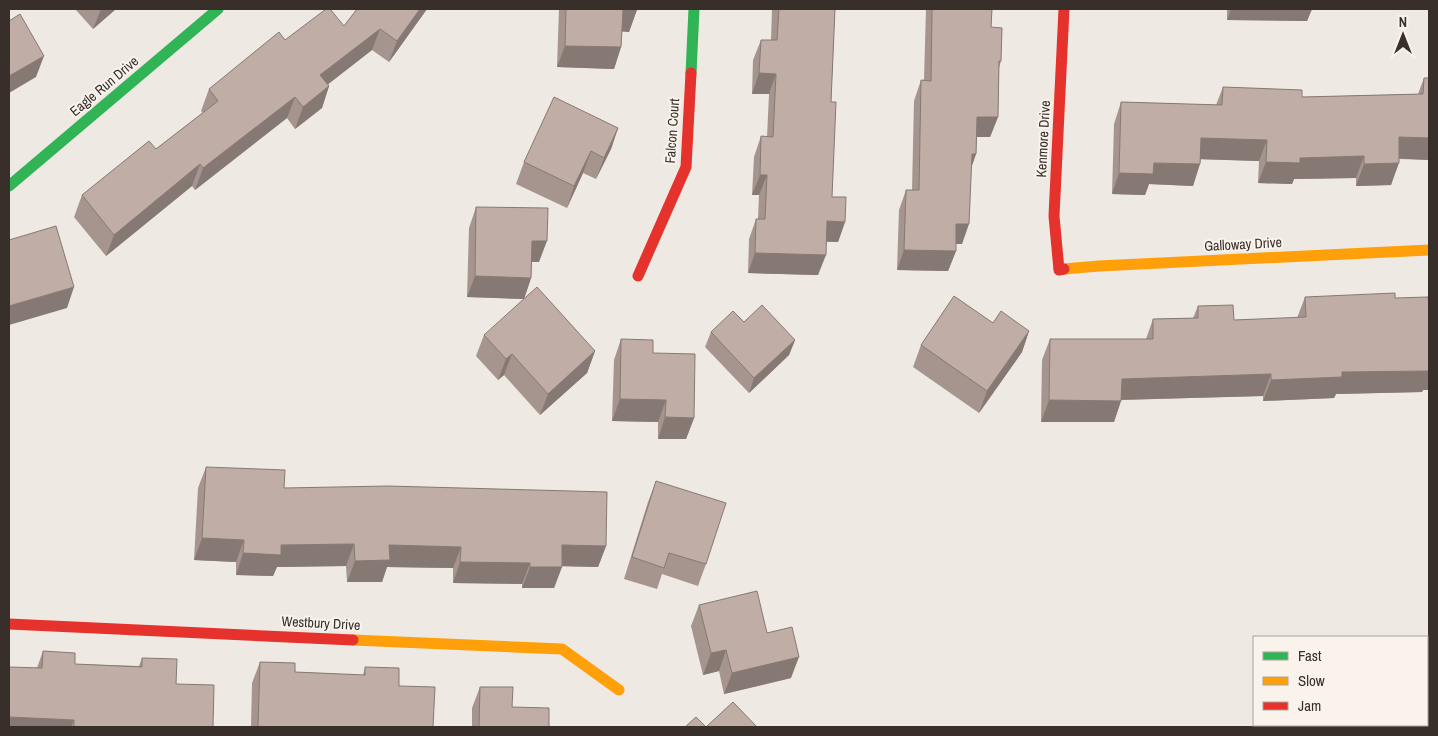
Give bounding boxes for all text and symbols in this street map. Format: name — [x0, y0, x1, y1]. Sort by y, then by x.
north arrow — [1378, 10, 1428, 60]
text: N — [1399, 13, 1407, 31]
street label: Eagle Run Drive — [66, 52, 142, 120]
street label: Falcon Court — [661, 98, 683, 164]
street label: Kenmore Drive — [1032, 100, 1054, 178]
street label: Galloway Drive — [1204, 233, 1282, 255]
street label: Westbury Drive — [281, 612, 361, 634]
legend — [1253, 636, 1428, 726]
text: Fast — [1298, 645, 1322, 666]
text: Slow — [1298, 670, 1325, 691]
text: Jam — [1298, 695, 1321, 716]

